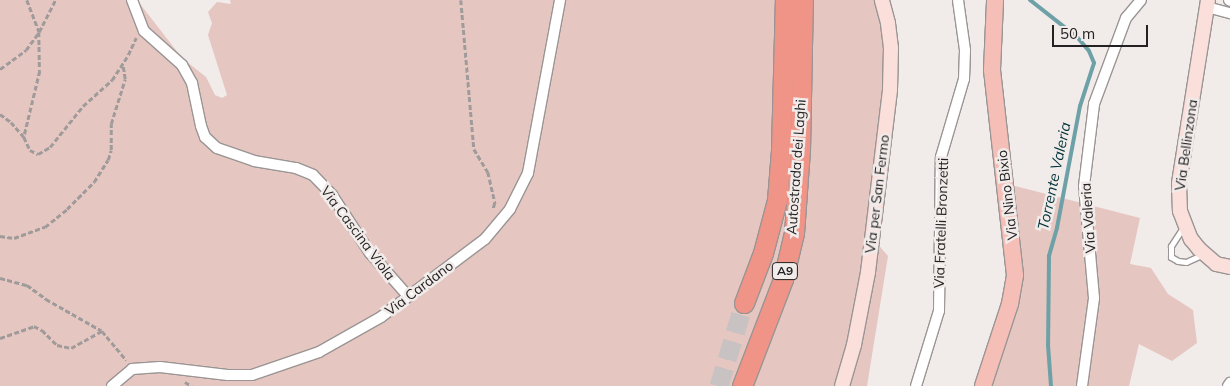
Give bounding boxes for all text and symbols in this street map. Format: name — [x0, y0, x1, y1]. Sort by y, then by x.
scale bar — [1055, 15, 1151, 47]
text: 50 m — [1060, 24, 1095, 43]
street label: Via Bellinzona — [1171, 98, 1201, 192]
street label: Autostrada dei Laghi — [783, 99, 809, 235]
water label: Torrente Valeria — [1034, 120, 1074, 232]
street label: Via per San Fermo — [861, 134, 893, 254]
street label: Via Nino Bixio — [993, 149, 1021, 241]
street label: Via Fratelli Bronzetti — [930, 157, 952, 289]
street label: Via Valeria — [1077, 182, 1099, 254]
street label: Via Cascina Viola — [317, 183, 399, 283]
street label: Via Cardano — [382, 257, 456, 319]
road number: A9 — [771, 262, 799, 280]

